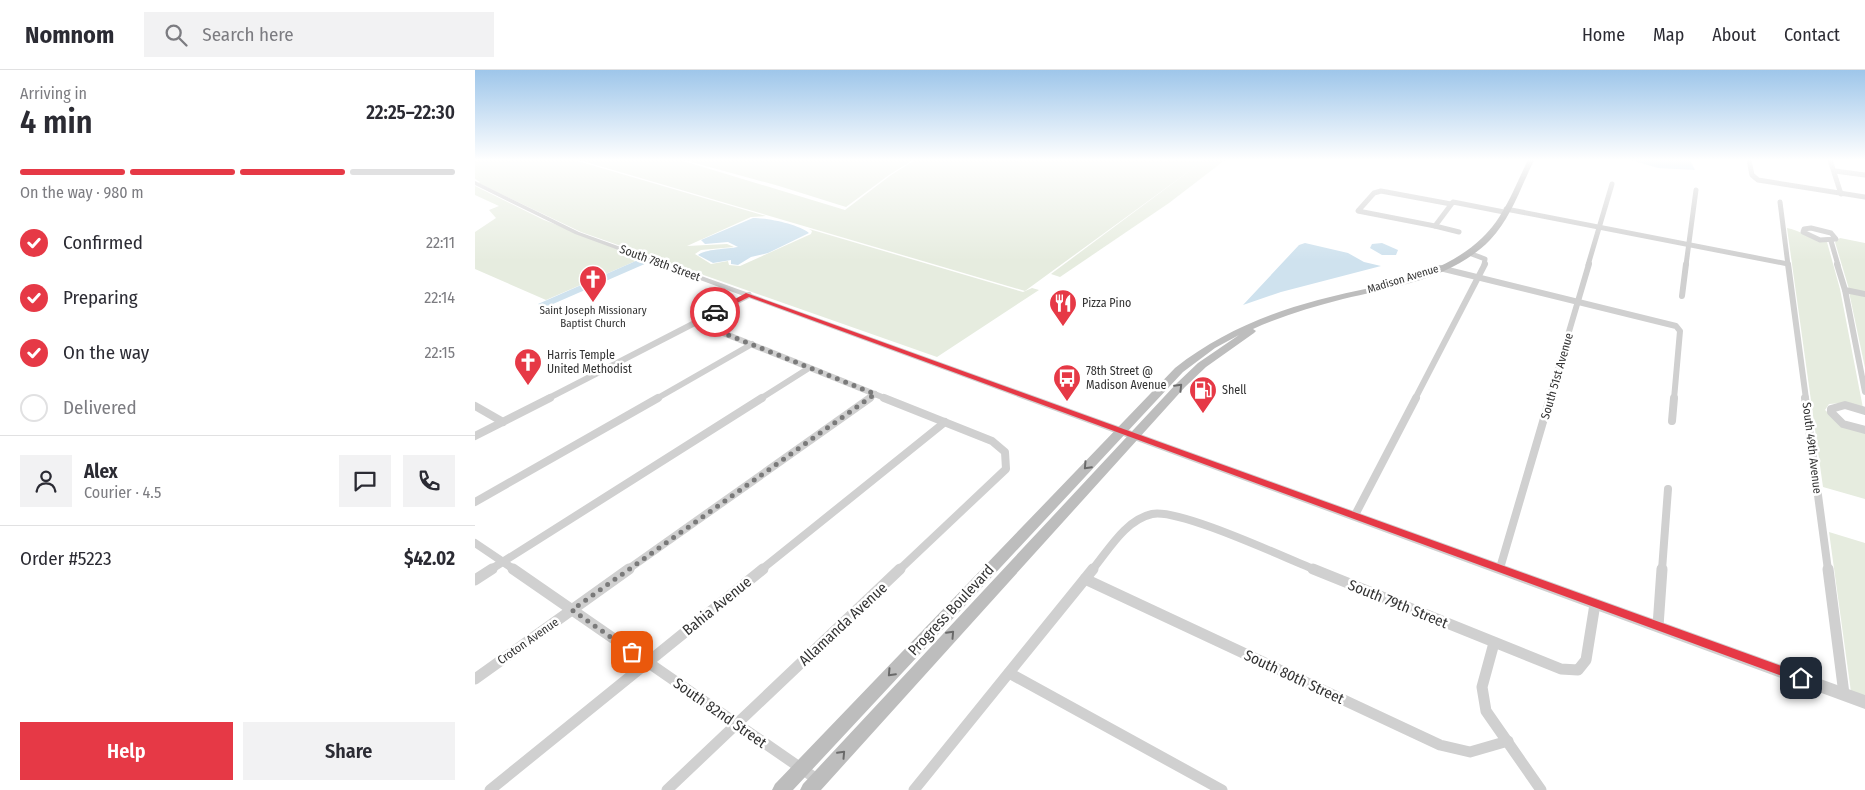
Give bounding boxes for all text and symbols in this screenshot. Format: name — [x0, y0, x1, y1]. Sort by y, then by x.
search box — [144, 12, 494, 57]
text: Nomnom — [25, 21, 114, 49]
icon: search — [162, 21, 190, 49]
text: Search here — [202, 23, 294, 46]
text: Home — [1582, 24, 1625, 46]
text: Map — [1653, 24, 1684, 46]
text: About — [1712, 24, 1756, 46]
text: Contact — [1784, 24, 1840, 46]
text: Arriving in — [20, 84, 87, 103]
text: 22:25–22:30 — [366, 101, 455, 124]
text: 4 min — [20, 103, 93, 141]
text: On the way · 980 m — [20, 183, 144, 202]
icon: check — [20, 229, 48, 257]
text: Confirmed — [63, 231, 143, 254]
text: 22:11 — [426, 233, 455, 252]
street label: South 78th Street — [618, 242, 702, 284]
street label: Madison Avenue — [1366, 262, 1440, 296]
church icon: Saint Joseph Missionary Baptist Church — [578, 264, 608, 303]
icon: check — [20, 284, 48, 312]
text: Preparing — [63, 286, 138, 309]
courier — [690, 287, 740, 337]
text: 22:14 — [424, 288, 455, 307]
restaurant icon: Pizza Pino — [1048, 288, 1078, 327]
place label: Pizza Pino — [1082, 296, 1131, 310]
icon: car — [701, 298, 729, 326]
place label: Saint Joseph Missionary Baptist Church — [539, 304, 647, 330]
street label: South 51st Avenue — [1538, 331, 1576, 421]
icon: check — [20, 339, 48, 367]
text: On the way — [63, 341, 149, 364]
text: 22:15 — [425, 343, 455, 362]
church icon: Harris Temple United Methodist — [513, 347, 543, 386]
place label: Harris Temple United Methodist — [547, 348, 632, 376]
bus stop icon: 78th Street @ Madison Avenue — [1052, 363, 1082, 402]
place label: 78th Street @ Madison Avenue — [1086, 364, 1167, 392]
fuel station icon: Shell — [1188, 375, 1218, 414]
place label: Shell — [1222, 383, 1247, 397]
one-way arrow — [1173, 384, 1182, 393]
text: Delivered — [63, 396, 137, 419]
street label: South 49th Avenue — [1799, 401, 1825, 495]
button: person — [20, 455, 72, 507]
button: chat — [339, 455, 391, 507]
button: phone — [403, 455, 455, 507]
text: Alex — [84, 460, 118, 483]
one-way arrow — [1084, 460, 1093, 469]
text: Courier · 4.5 — [84, 483, 161, 502]
text: Order #5223 — [20, 547, 112, 570]
text: $42.02 — [404, 547, 455, 570]
street label: Progress Boulevard — [904, 561, 998, 659]
street label: Bahia Avenue — [679, 573, 755, 639]
street label: South 79th Street — [1346, 576, 1451, 632]
street label: Allamanda Avenue — [795, 579, 891, 669]
street label: Croton Avenue — [495, 615, 561, 667]
pin — [611, 631, 653, 673]
one-way arrow — [946, 631, 955, 640]
icon: bag — [618, 638, 646, 666]
street label: South 80th Street — [1241, 646, 1347, 708]
pin — [1780, 657, 1822, 699]
icon: home — [1787, 664, 1815, 692]
one-way arrow — [888, 667, 897, 676]
street label: South 82nd Street — [670, 674, 770, 752]
button: Help — [20, 722, 233, 780]
button: Share — [243, 722, 455, 780]
one-way arrow — [836, 751, 845, 760]

